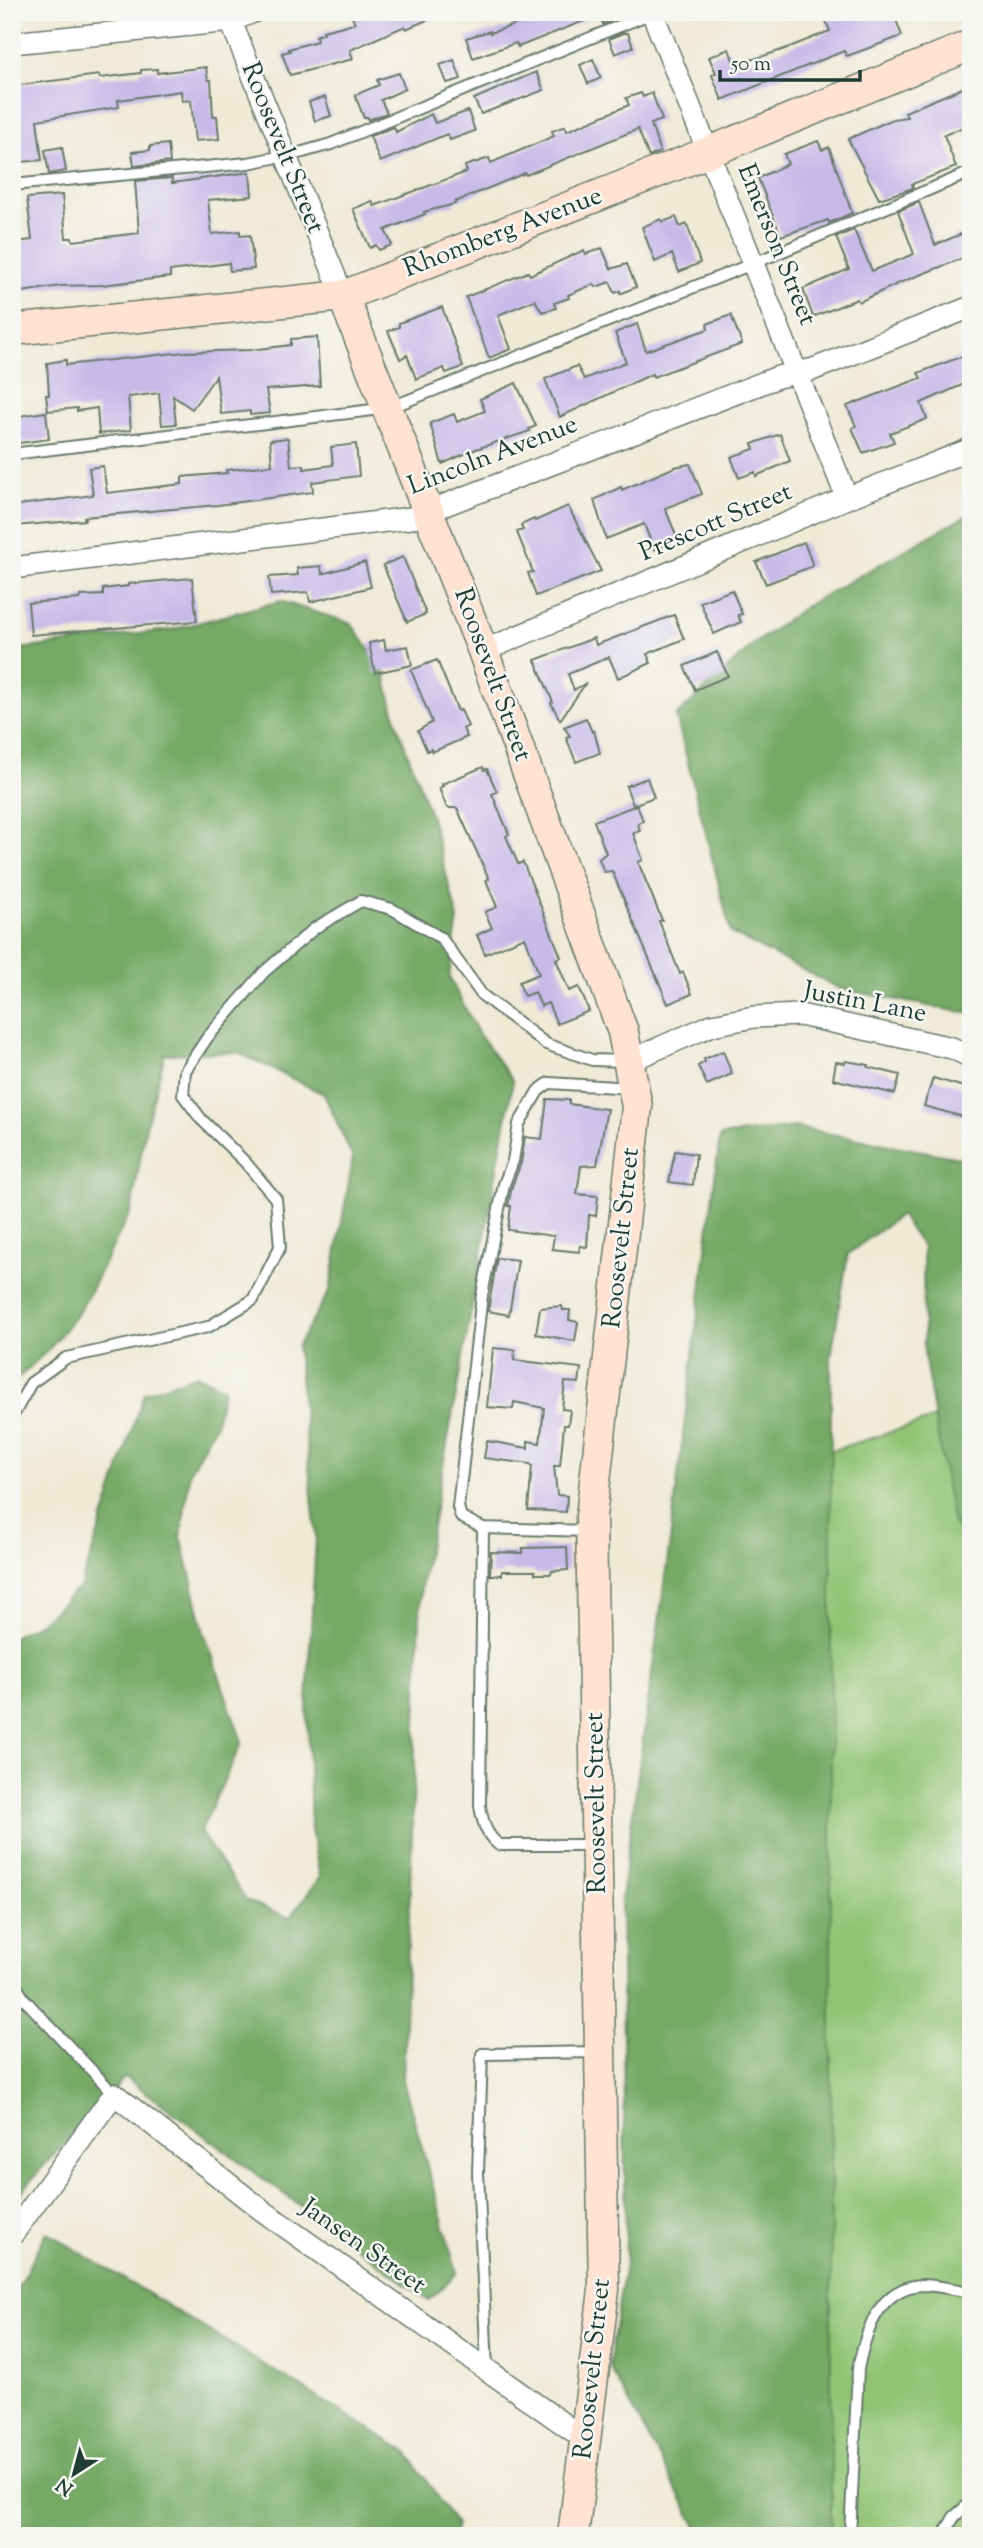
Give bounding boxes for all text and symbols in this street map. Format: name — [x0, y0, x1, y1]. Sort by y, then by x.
scale bar — [720, 38, 860, 82]
text: 50 m — [730, 50, 771, 80]
street label: Roosevelt Street — [231, 57, 333, 239]
street label: Emerson Street — [727, 159, 825, 331]
street label: Rhomberg Avenue — [398, 178, 608, 288]
street label: Lincoln Avenue — [403, 407, 583, 505]
street label: Prescott Street — [634, 474, 798, 572]
street label: Roosevelt Street — [444, 583, 540, 767]
street label: Justin Lane — [798, 973, 930, 1033]
street label: Roosevelt Street — [594, 1146, 650, 1330]
street label: Roosevelt Street — [577, 1712, 617, 1894]
street label: Jansen Street — [291, 2189, 433, 2304]
street label: Roosevelt Street — [565, 2277, 621, 2461]
north arrow — [38, 2440, 108, 2510]
text: N — [51, 2470, 80, 2501]

